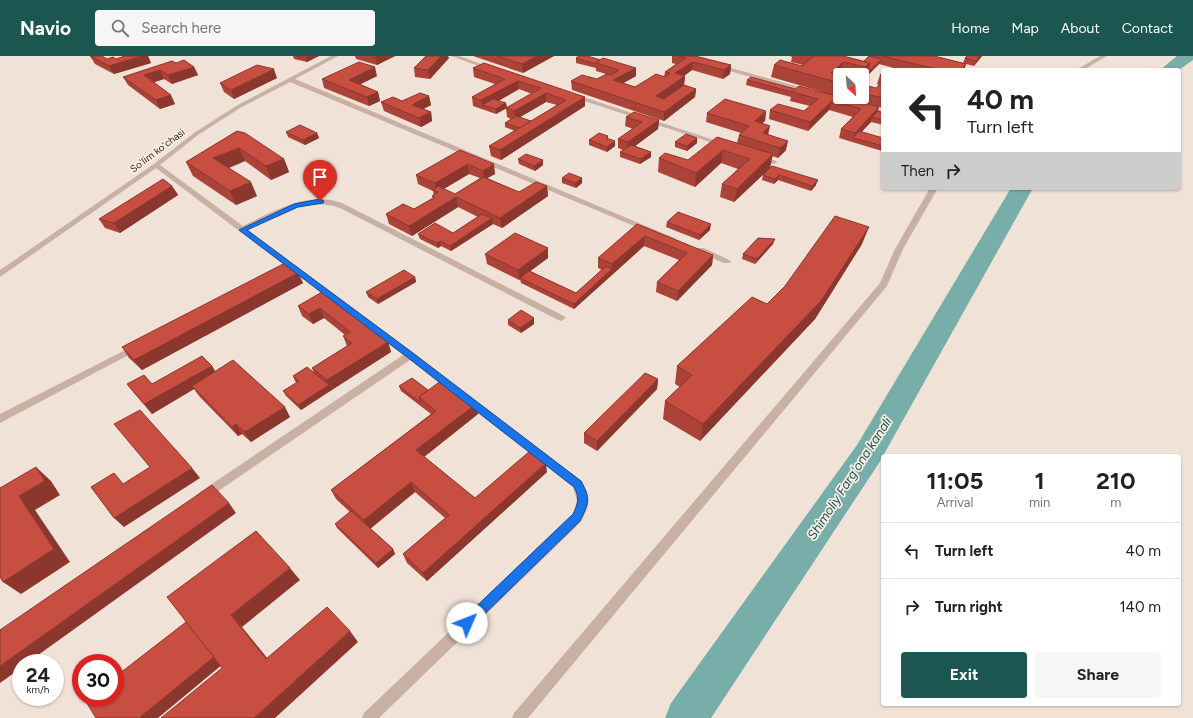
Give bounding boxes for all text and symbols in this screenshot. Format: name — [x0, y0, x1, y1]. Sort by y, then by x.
search box — [95, 10, 375, 46]
text: Navio — [20, 17, 71, 40]
icon: search — [109, 17, 131, 39]
text: Search here — [141, 19, 221, 37]
text: Home — [951, 20, 990, 37]
text: Map — [1012, 20, 1039, 37]
text: About — [1061, 20, 1100, 37]
text: Contact — [1122, 20, 1173, 37]
north arrow — [833, 68, 869, 104]
map controls — [833, 68, 869, 104]
text: 40 m — [967, 82, 1034, 116]
icon: left — [901, 84, 953, 136]
text: Turn left — [967, 116, 1034, 138]
street label: Soʻlim koʻchasi — [127, 125, 187, 175]
pin — [303, 160, 337, 201]
icon: right — [942, 160, 964, 182]
text: Then — [901, 162, 934, 180]
icon: arrive — [309, 166, 331, 188]
water label: Shimoliy Fargʻona kanali — [804, 414, 895, 542]
text: 11:05 — [927, 466, 984, 495]
text: 1 — [1035, 466, 1045, 495]
text: 210 — [1096, 466, 1135, 495]
text: Arrival — [937, 495, 973, 510]
text: min — [1029, 495, 1050, 510]
text: m — [1110, 495, 1121, 510]
icon: left — [901, 540, 923, 562]
text: Turn left — [935, 542, 993, 560]
text: 40 m — [1126, 542, 1161, 560]
icon: right — [901, 596, 923, 618]
text: Turn right — [935, 598, 1003, 616]
text: 140 m — [1119, 598, 1161, 616]
position arrow — [446, 602, 488, 644]
button: Exit — [901, 652, 1027, 698]
button: Share — [1035, 652, 1161, 698]
speed limit sign: 30 — [72, 654, 124, 706]
text: 24 — [26, 663, 50, 687]
text: km/h — [27, 683, 49, 696]

